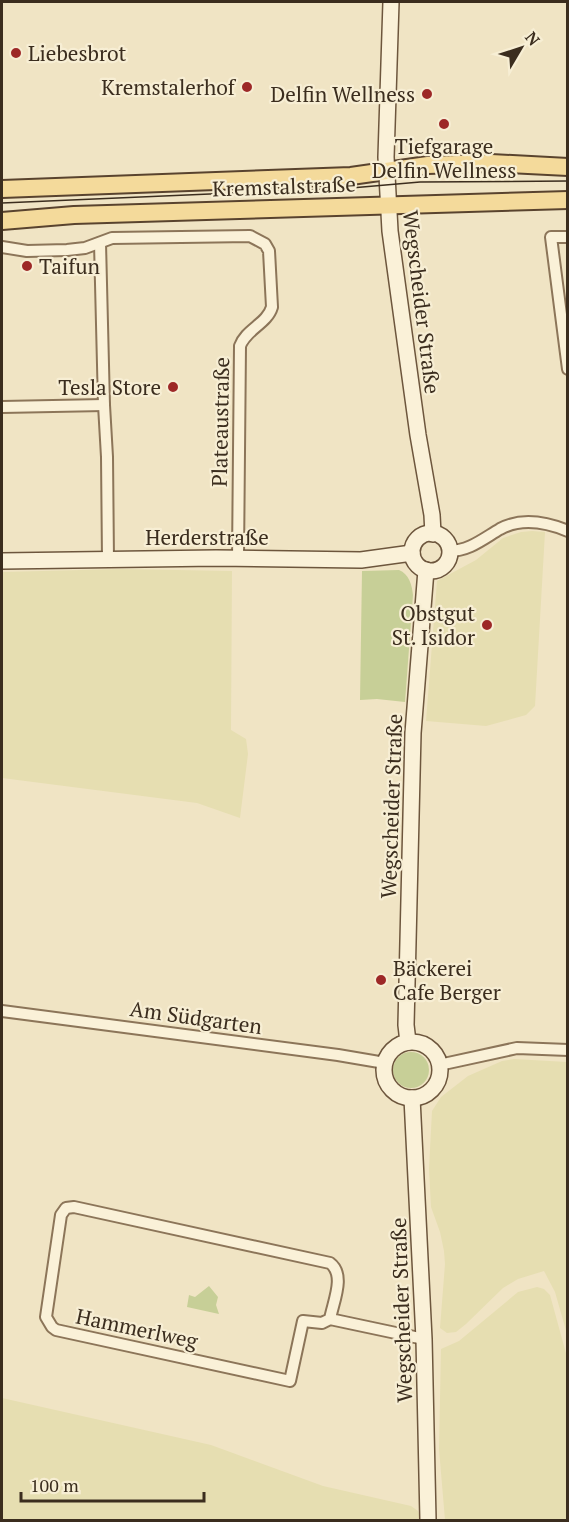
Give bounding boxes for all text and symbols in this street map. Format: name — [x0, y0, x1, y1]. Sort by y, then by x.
north arrow — [491, 18, 551, 78]
text: N — [520, 27, 545, 50]
place label: Liebesbrot — [28, 39, 126, 67]
marker: Liebesbrot — [9, 46, 23, 60]
place label: Kremstalerhof — [101, 73, 237, 101]
marker: Kremstalerhof — [240, 80, 254, 94]
place label: Delfin Wellness — [270, 80, 415, 108]
marker: Delfin Wellness — [420, 87, 434, 101]
marker: Tiefgarage Delfin Wellness — [437, 117, 451, 131]
place label: Tiefgarage Delfin Wellness — [372, 132, 516, 184]
street label: Kremstalstraße — [212, 170, 356, 202]
street label: Wegscheider Straße — [397, 208, 447, 396]
place label: Taifun — [39, 252, 101, 280]
marker: Taifun — [20, 259, 34, 273]
street label: Plateaustraße — [205, 357, 235, 487]
place label: Tesla Store — [58, 373, 161, 401]
marker: Tesla Store — [166, 380, 180, 394]
street label: Herderstraße — [145, 523, 269, 551]
place label: Obstgut St. Isidor — [392, 599, 475, 651]
marker: Obstgut St. Isidor — [480, 618, 494, 632]
street label: Wegscheider Straße — [374, 713, 408, 899]
place label: Bäckerei Cafe Berger — [393, 954, 501, 1006]
marker: Bäckerei Cafe Berger — [374, 973, 388, 987]
street label: Am Südgarten — [128, 994, 264, 1040]
street label: Wegscheider Straße — [384, 1217, 418, 1403]
street label: Hammerlweg — [74, 1301, 201, 1355]
scale bar — [21, 1465, 204, 1503]
text: 100 m — [30, 1473, 79, 1497]

